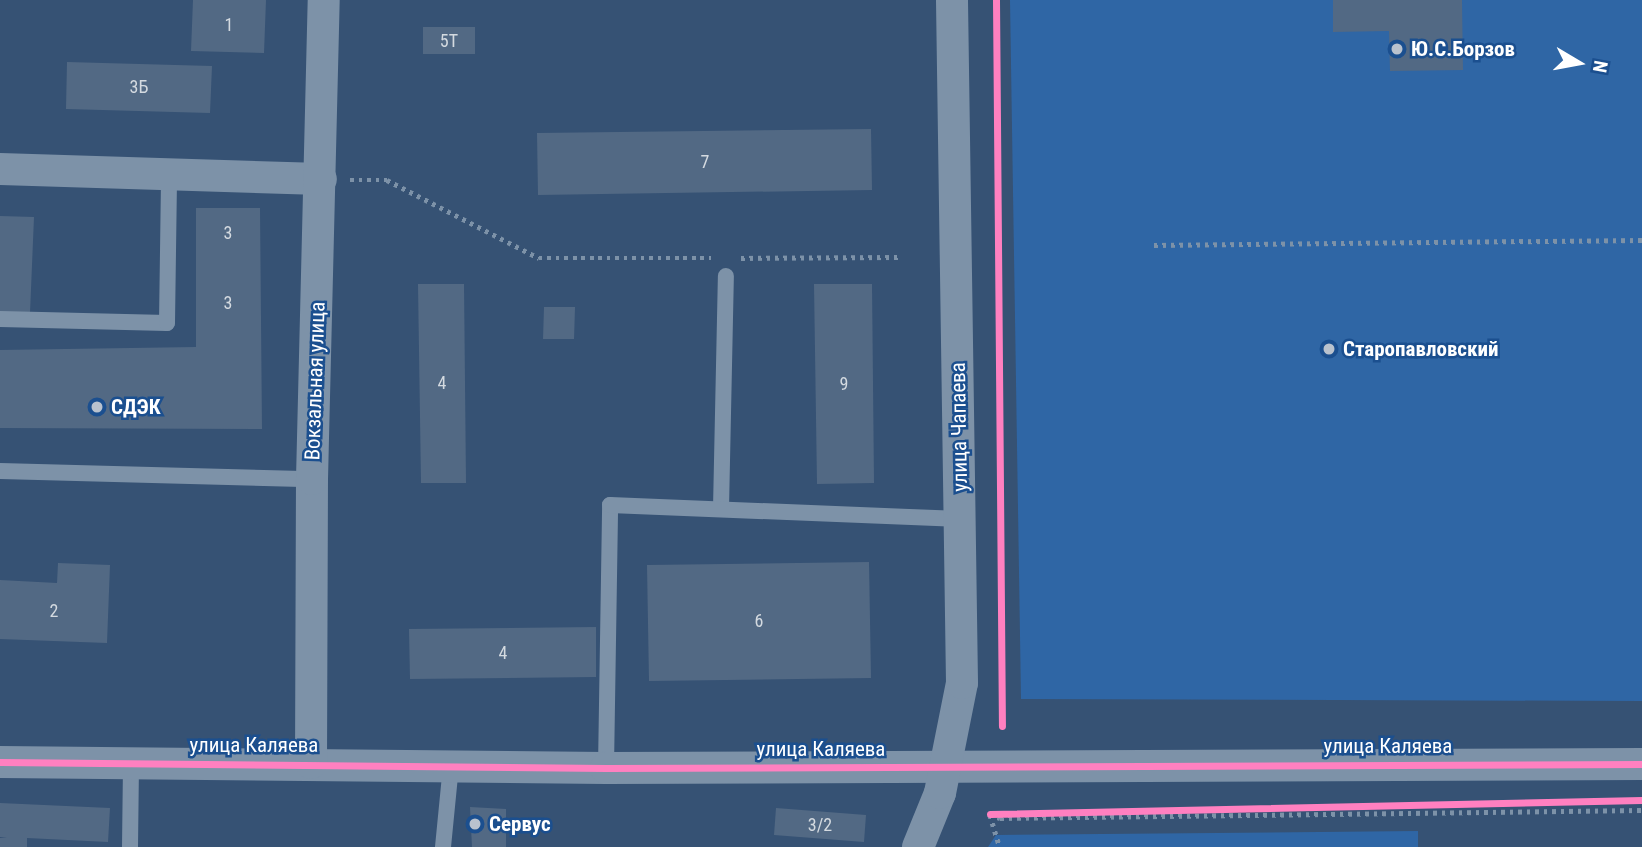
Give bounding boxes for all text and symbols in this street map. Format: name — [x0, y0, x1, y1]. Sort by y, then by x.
house number: 1 — [225, 14, 233, 36]
north arrow — [1544, 28, 1614, 98]
house number: 5Т — [440, 30, 458, 52]
place label: Ю.С.Борзов — [1411, 36, 1515, 62]
marker: Ю.С.Борзов — [1389, 41, 1405, 57]
text: N — [1588, 59, 1613, 74]
house number: 3Б — [130, 76, 148, 98]
house number: 7 — [701, 151, 709, 173]
house number: 3 — [224, 222, 232, 244]
house number: 3 — [224, 292, 232, 314]
street label: Вокзальная улица — [300, 301, 330, 461]
place label: Старопавловский — [1343, 336, 1499, 362]
marker: Старопавловский — [1321, 341, 1337, 357]
street label: улица Чапаева — [945, 362, 973, 492]
house number: 4 — [438, 372, 446, 394]
house number: 9 — [840, 373, 848, 395]
place label: СДЭК — [111, 394, 160, 420]
marker: СДЭК — [89, 399, 105, 415]
house number: 2 — [50, 600, 58, 622]
house number: 6 — [755, 610, 763, 632]
house number: 4 — [499, 642, 507, 664]
street label: улица Каляева — [190, 732, 318, 758]
street label: улица Каляева — [1324, 733, 1452, 759]
street label: улица Каляева — [757, 736, 885, 762]
place label: Сервус — [489, 811, 551, 837]
house number: 3/2 — [808, 814, 832, 836]
marker: Сервус — [467, 816, 483, 832]

